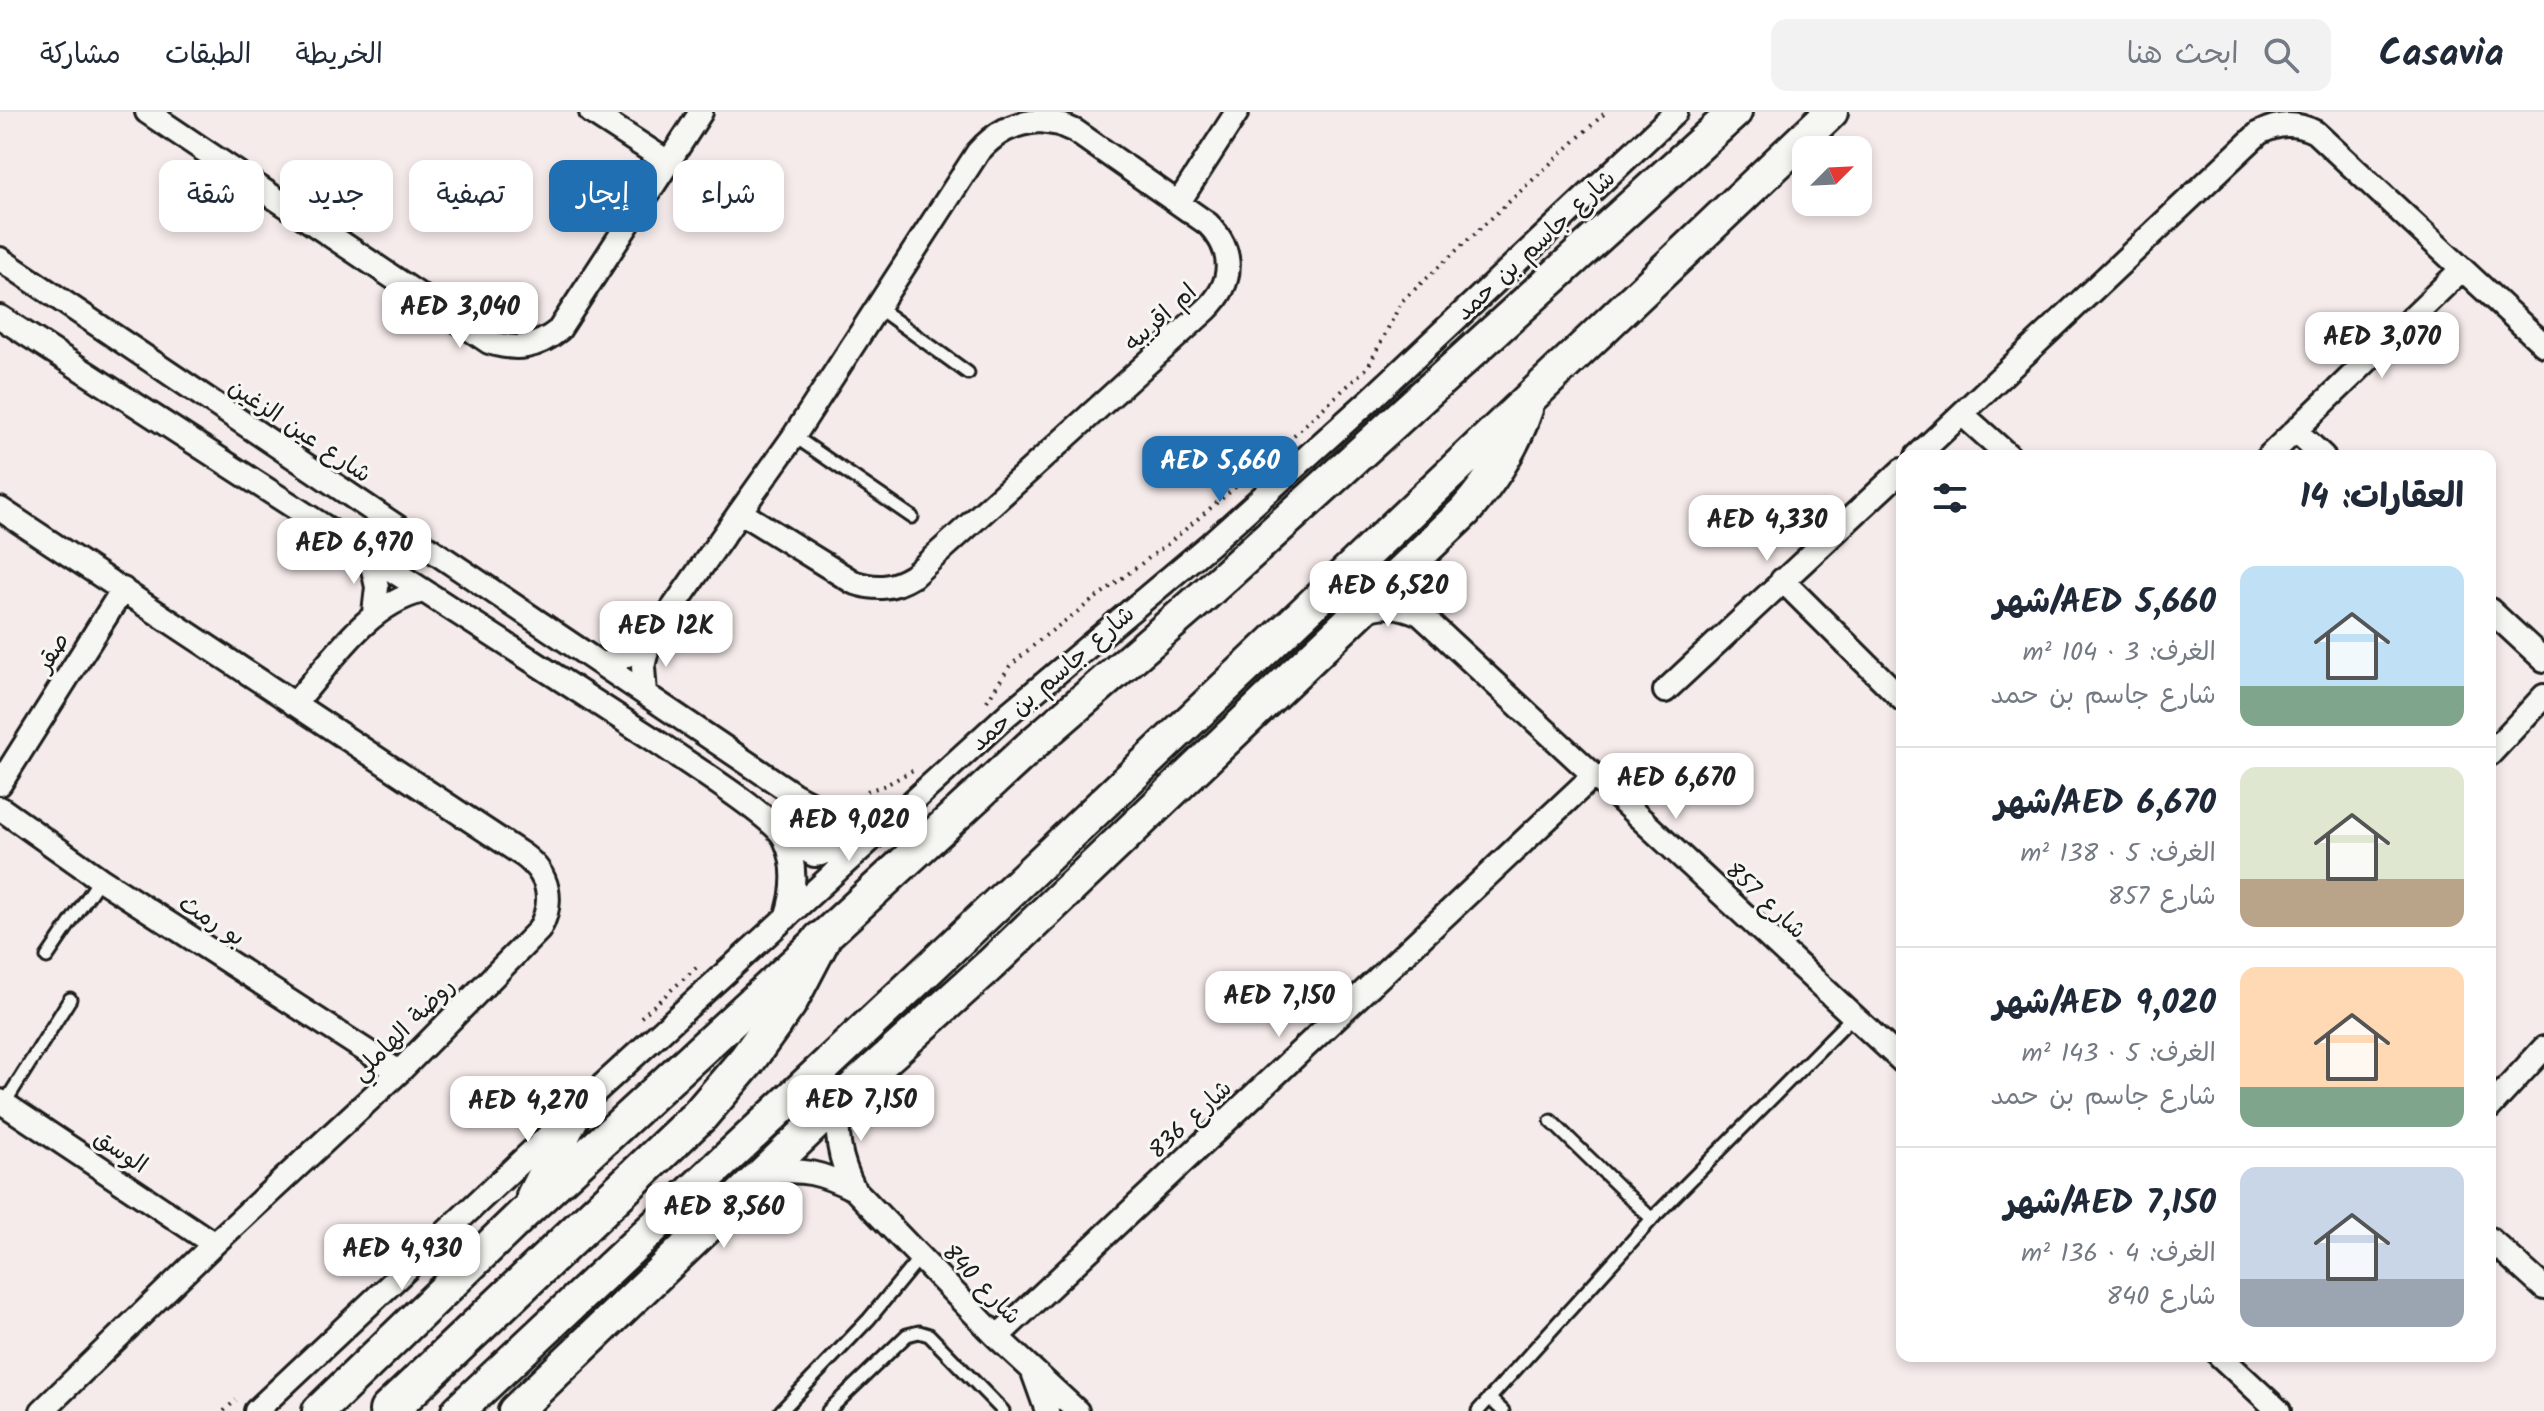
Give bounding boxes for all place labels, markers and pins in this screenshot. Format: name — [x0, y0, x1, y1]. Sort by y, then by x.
pin: AED 3,040 — [368, 282, 552, 350]
pin: AED 3,070 — [2290, 312, 2474, 380]
pin: AED 5,660 — [1128, 436, 1312, 504]
pin: AED 4,330 — [1675, 495, 1859, 563]
pin: AED 6,970 — [262, 518, 446, 586]
pin: AED 6,520 — [1296, 561, 1480, 629]
pin: AED 12K — [592, 601, 740, 669]
pin: AED 6,670 — [1584, 753, 1768, 821]
pin: AED 9,020 — [757, 795, 941, 863]
pin: AED 7,150 — [1187, 971, 1371, 1039]
pin: AED 7,150 — [769, 1075, 953, 1143]
pin: AED 4,270 — [436, 1076, 620, 1144]
pin: AED 8,560 — [632, 1182, 816, 1250]
pin: AED 4,930 — [310, 1224, 494, 1292]

